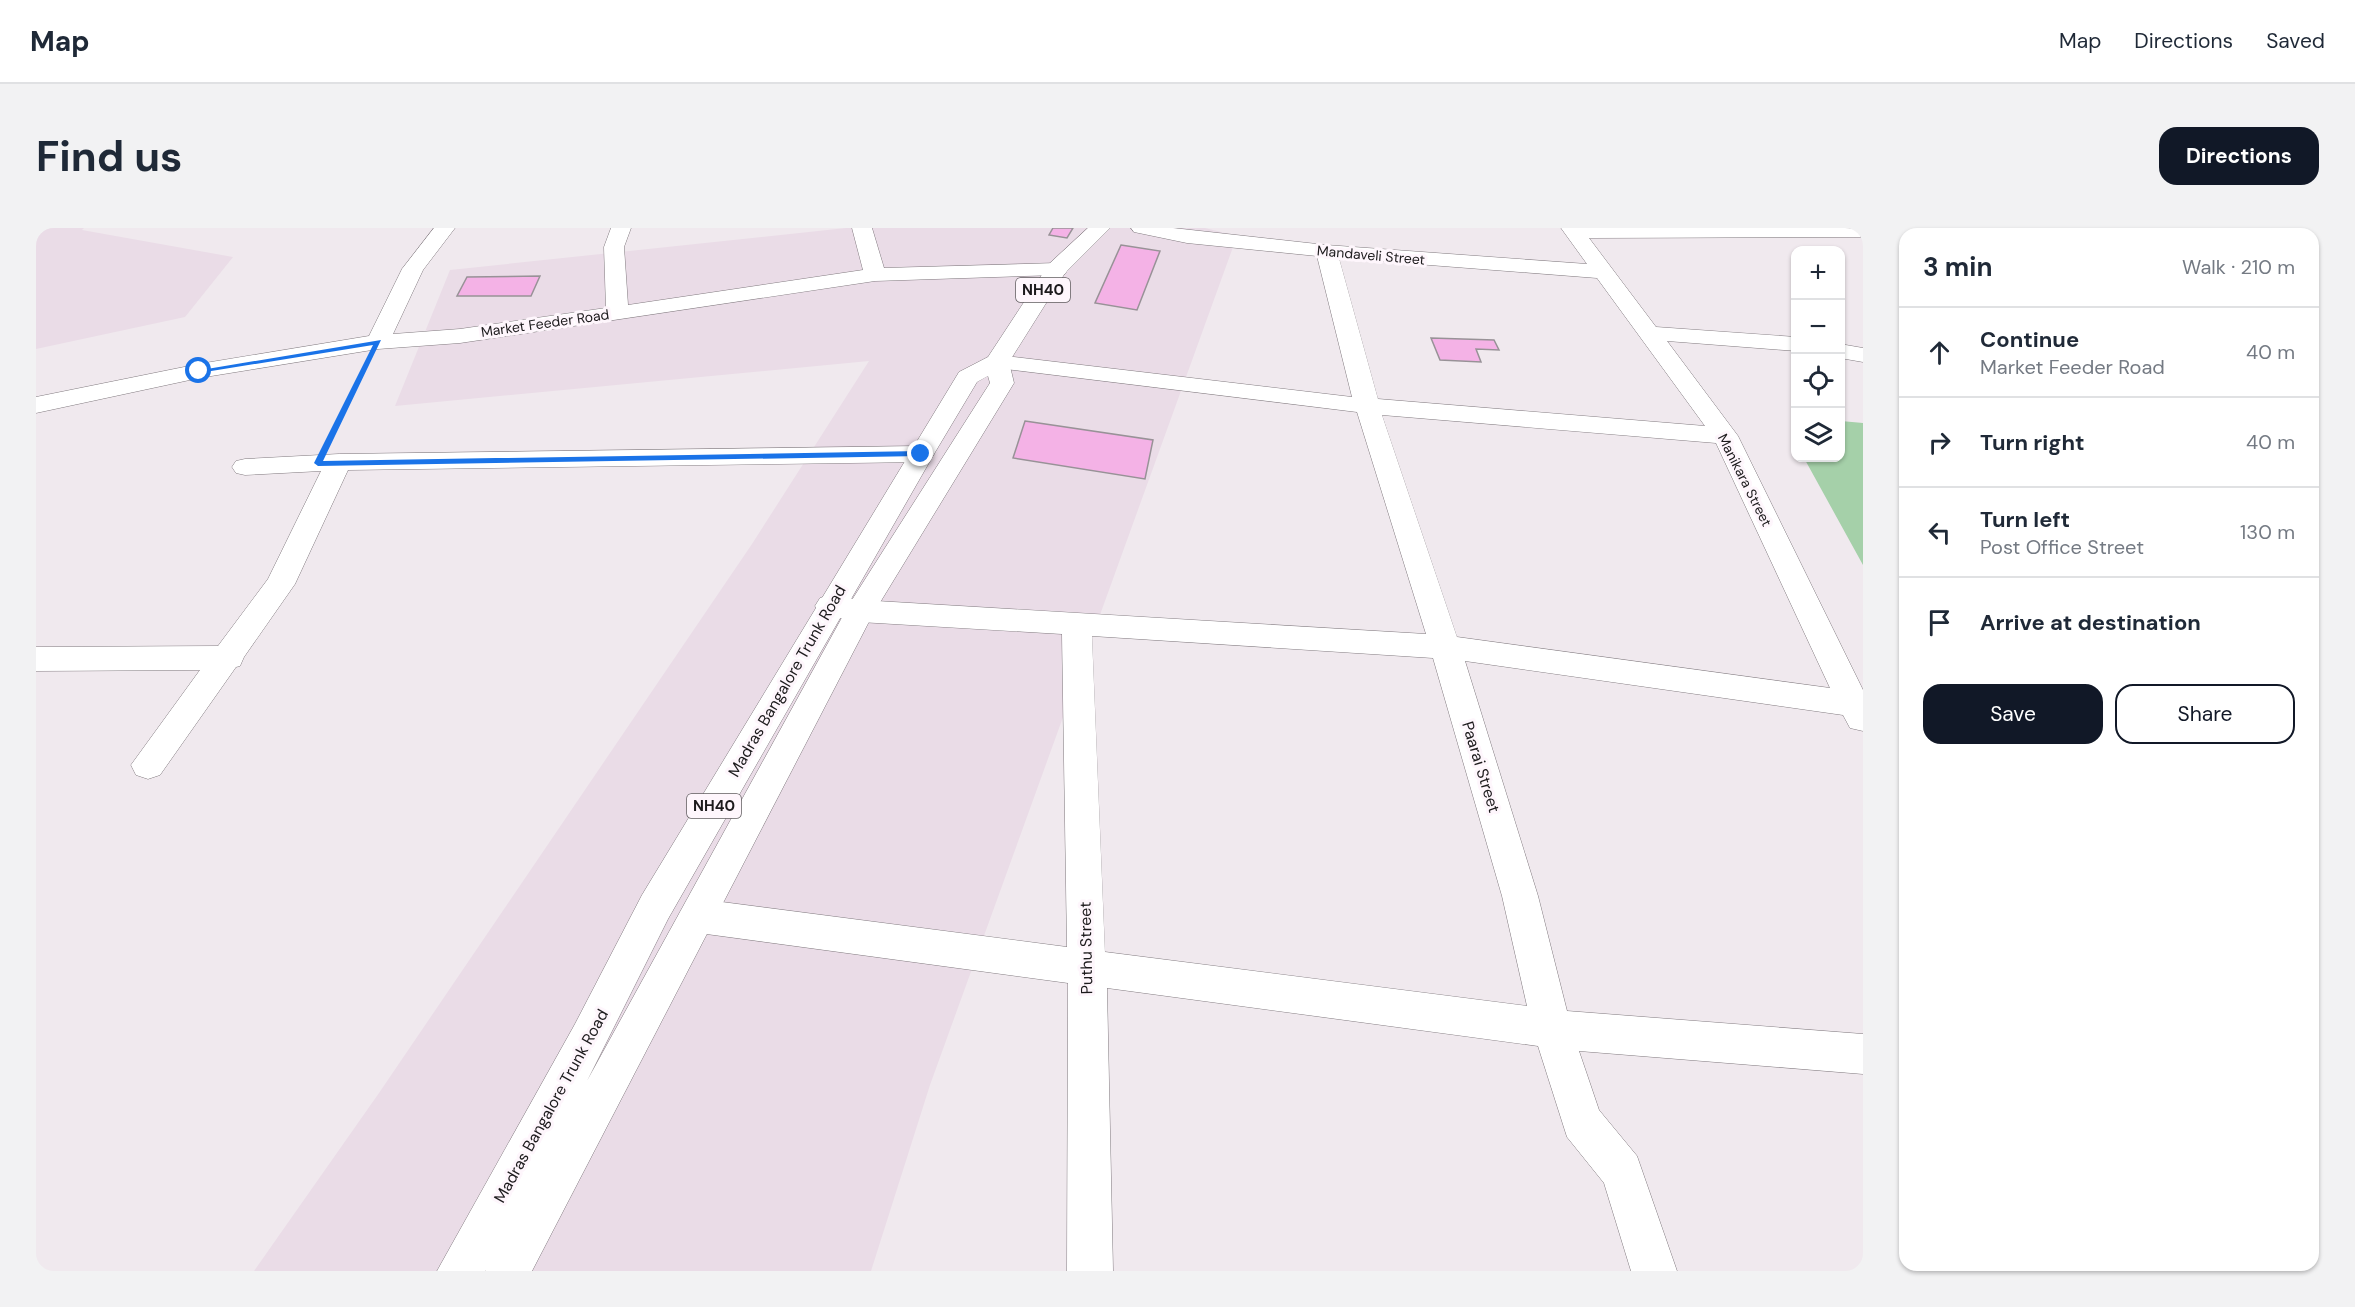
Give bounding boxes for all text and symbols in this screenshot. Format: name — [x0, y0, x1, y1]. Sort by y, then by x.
text: Map — [30, 23, 90, 60]
text: Map — [2059, 27, 2101, 55]
text: Directions — [2134, 27, 2233, 55]
text: Saved — [2266, 27, 2325, 55]
button: Directions — [2159, 127, 2319, 185]
text: Find us — [36, 129, 182, 184]
street label: Mandaveli Street — [1316, 241, 1426, 269]
map controls — [1791, 246, 1845, 462]
button: + — [1791, 246, 1845, 300]
text: 3 min — [1923, 250, 1992, 284]
text: Walk · 210 m — [2182, 254, 2295, 280]
road number: NH40 — [1016, 278, 1070, 302]
button: − — [1791, 300, 1845, 354]
street label: Market Feeder Road — [480, 305, 610, 341]
text: Continue — [1980, 325, 2079, 354]
icon: ahead — [1923, 336, 1956, 369]
text: 40 m — [2246, 339, 2295, 365]
button: locate — [1791, 354, 1845, 408]
text: Market Feeder Road — [1980, 354, 2165, 380]
route start — [185, 357, 211, 383]
button: layers — [1791, 408, 1845, 462]
icon: right — [1923, 426, 1956, 459]
text: Turn right — [1980, 428, 2085, 457]
text: 40 m — [2246, 429, 2295, 455]
street label: Manikara Street — [1714, 431, 1776, 529]
route end — [907, 440, 933, 466]
text: Turn left — [1980, 505, 2070, 534]
icon: left — [1923, 516, 1956, 549]
text: 130 m — [2240, 519, 2295, 545]
text: Post Office Street — [1980, 534, 2144, 560]
street label: Madras Bangalore Trunk Road — [723, 581, 851, 781]
icon: arrive — [1923, 606, 1956, 639]
text: Arrive at destination — [1980, 608, 2201, 637]
button: Save — [1923, 684, 2103, 744]
button: Share — [2115, 684, 2295, 744]
street label: Paarai Street — [1457, 719, 1505, 815]
road number: NH40 — [687, 794, 741, 818]
street label: Puthu Street — [1075, 901, 1097, 995]
street label: Madras Bangalore Trunk Road — [489, 1005, 613, 1207]

